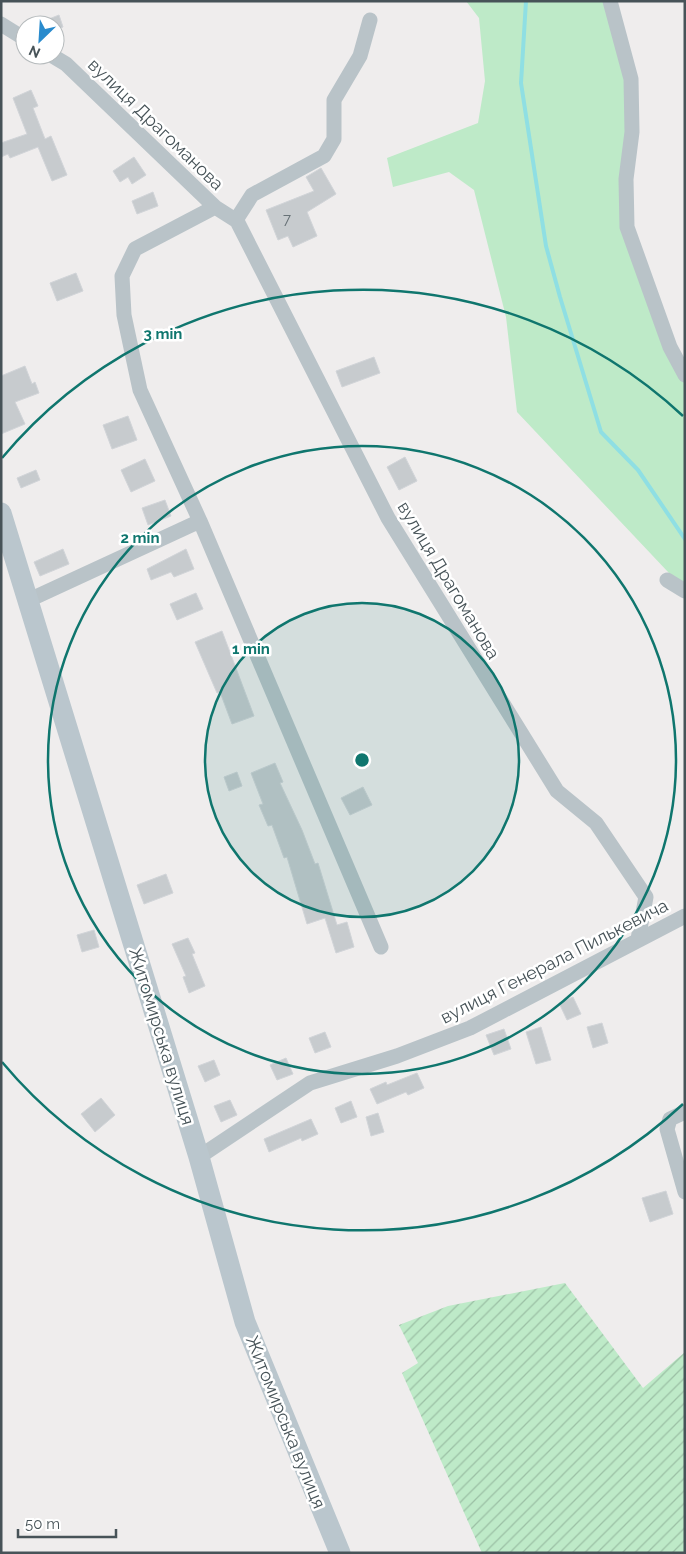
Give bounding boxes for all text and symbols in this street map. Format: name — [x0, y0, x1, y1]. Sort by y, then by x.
north arrow — [15, 15, 65, 65]
text: N — [26, 42, 43, 61]
street label: вулиця Драгоманова — [84, 54, 228, 194]
house number: 7 — [283, 210, 291, 228]
text: 3 min — [144, 325, 182, 343]
street label: вулиця Драгоманова — [394, 497, 504, 663]
text: 2 min — [121, 529, 159, 547]
text: 1 min — [232, 640, 270, 658]
centre of rings — [353, 751, 371, 769]
street label: вулиця Генерала Пилькевича — [437, 894, 671, 1028]
street label: Житомирська вулиця — [125, 945, 199, 1127]
street label: Житомирська вулиця — [242, 1332, 330, 1512]
scale bar — [18, 1506, 115, 1538]
text: 50 m — [25, 1515, 60, 1533]

